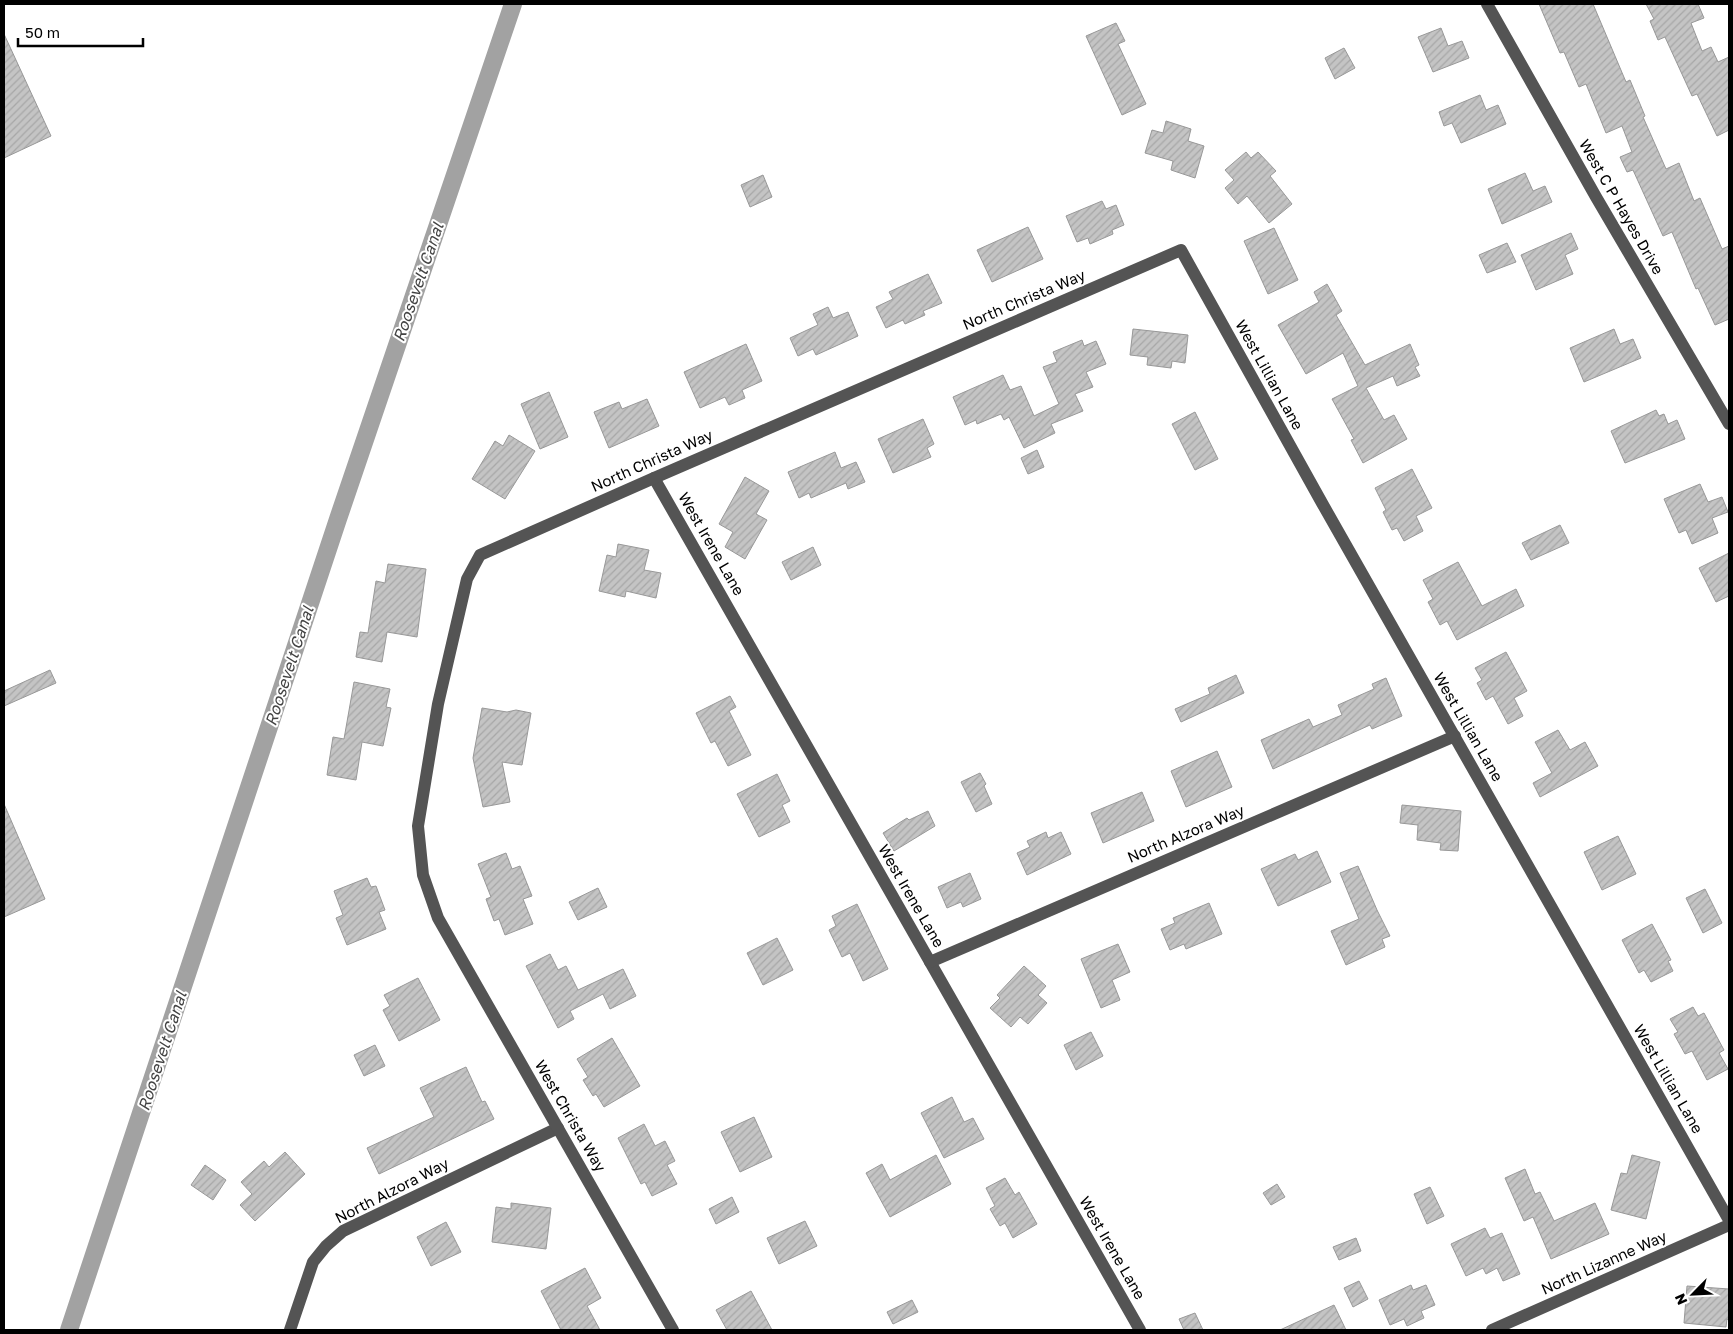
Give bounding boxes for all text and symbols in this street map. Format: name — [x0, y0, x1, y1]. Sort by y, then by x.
scale bar — [18, 15, 142, 47]
text: 50 m — [25, 23, 60, 41]
street label: West C P Hayes Drive — [1576, 136, 1668, 277]
water label: Roosevelt Canal — [388, 219, 448, 344]
street label: North Christa Way — [960, 265, 1088, 333]
street label: West Lillian Lane — [1232, 316, 1308, 433]
street label: North Christa Way — [588, 425, 716, 495]
street label: West Irene Lane — [675, 489, 749, 599]
water label: Roosevelt Canal — [260, 603, 318, 728]
street label: West Lillian Lane — [1430, 669, 1508, 784]
street label: North Alzora Way — [1124, 800, 1247, 866]
street label: West Irene Lane — [875, 841, 949, 951]
water label: Roosevelt Canal — [133, 988, 191, 1113]
street label: West Lillian Lane — [1630, 1021, 1708, 1136]
street label: West Christa Way — [532, 1056, 610, 1175]
street label: North Alzora Way — [332, 1153, 452, 1227]
street label: West Irene Lane — [1076, 1193, 1150, 1303]
street label: North Lizanne Way — [1538, 1226, 1670, 1298]
north arrow — [1668, 1269, 1718, 1319]
text: N — [1671, 1291, 1691, 1308]

